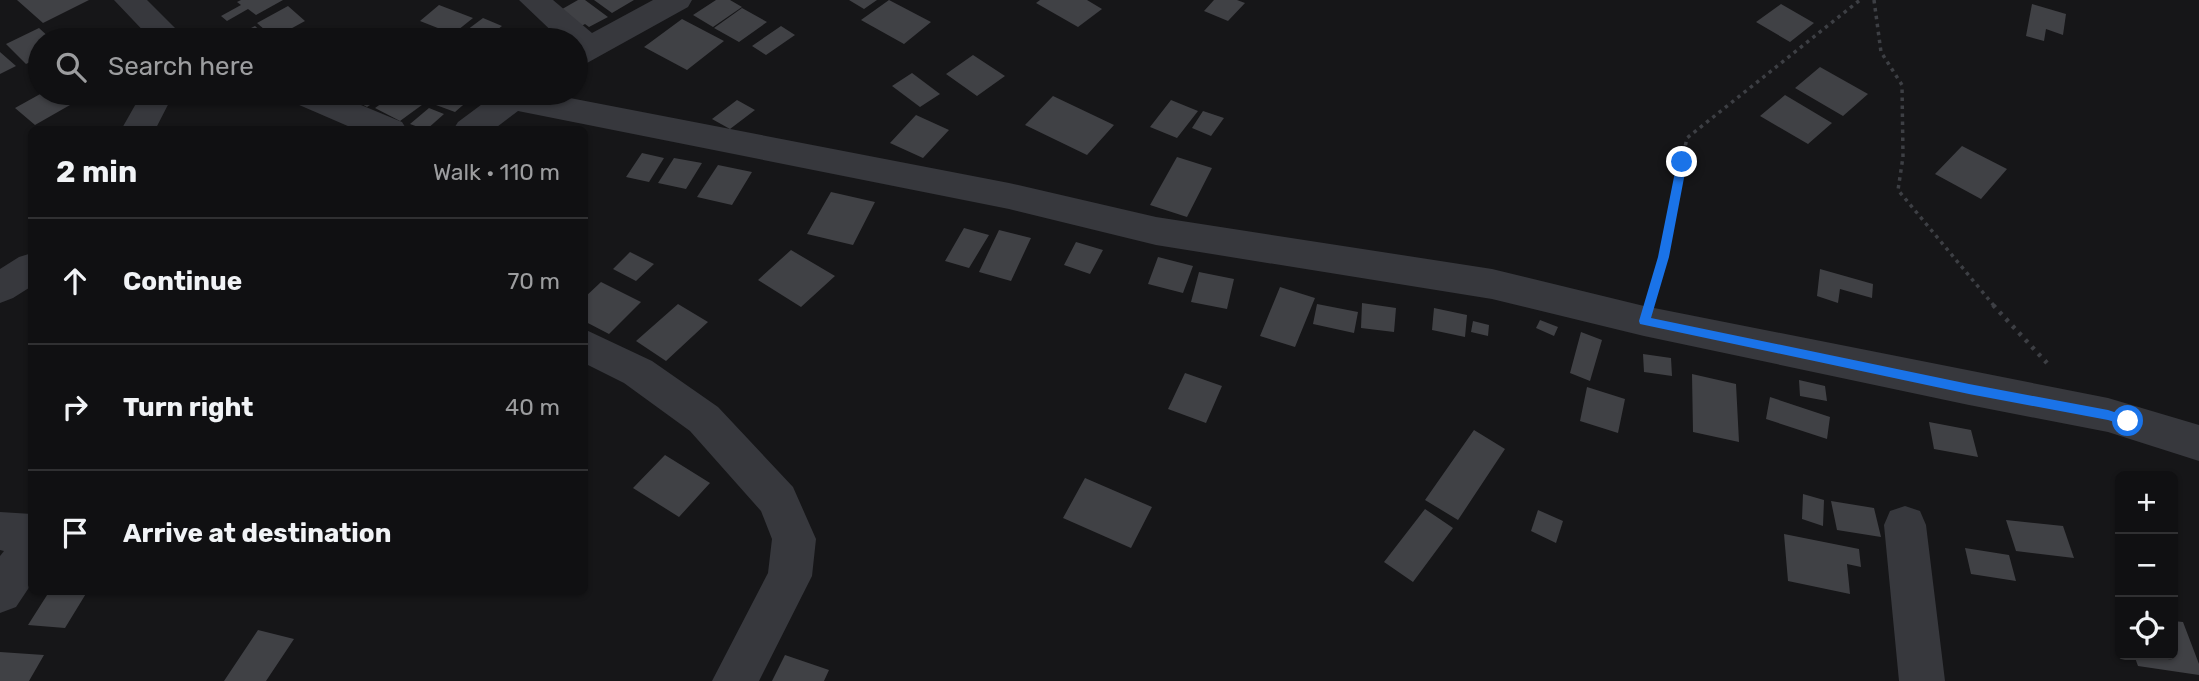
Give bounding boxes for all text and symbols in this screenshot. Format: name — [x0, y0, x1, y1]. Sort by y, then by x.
search box — [28, 28, 588, 105]
icon: search — [52, 48, 90, 86]
text: Search here — [108, 51, 254, 82]
route end — [1666, 146, 1697, 177]
text: 2 min — [56, 154, 137, 190]
text: Walk · 110 m — [433, 158, 560, 186]
icon: ahead — [56, 262, 94, 300]
text: Continue — [123, 266, 242, 297]
text: 70 m — [508, 267, 560, 295]
icon: right — [56, 388, 94, 426]
text: Turn right — [123, 392, 253, 423]
text: 40 m — [505, 393, 560, 421]
route start — [2112, 405, 2143, 436]
map controls — [2115, 471, 2178, 660]
button: + — [2115, 471, 2178, 534]
icon: arrive — [56, 514, 94, 552]
text: Arrive at destination — [123, 518, 391, 549]
button: − — [2115, 534, 2178, 597]
button: locate — [2115, 597, 2178, 660]

